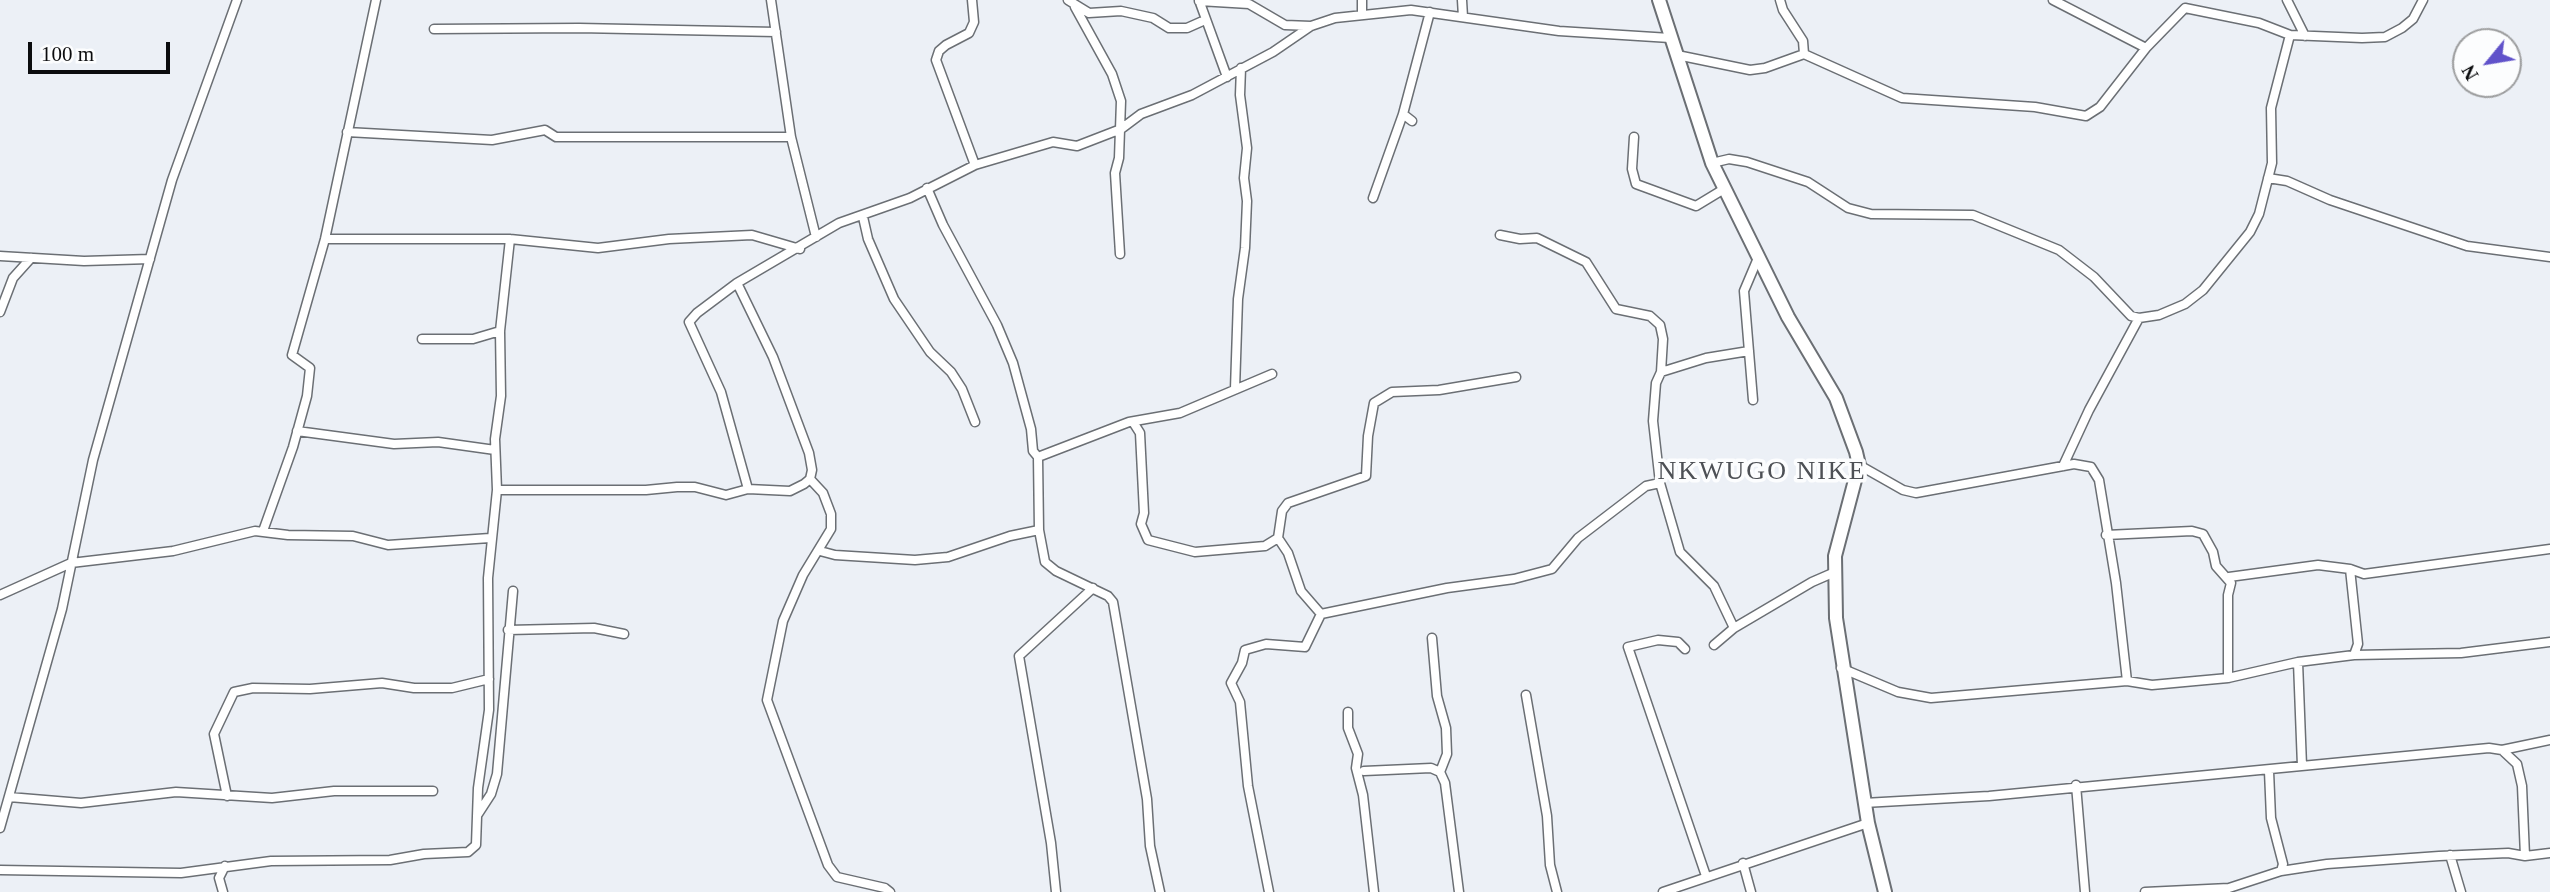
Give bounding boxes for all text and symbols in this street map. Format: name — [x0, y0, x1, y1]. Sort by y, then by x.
scale bar — [32, 28, 173, 72]
north arrow — [2452, 28, 2522, 98]
text: 100 m — [41, 42, 94, 66]
text: N — [2458, 62, 2483, 84]
district label: NKWUGO NIKE — [1659, 456, 1865, 488]

